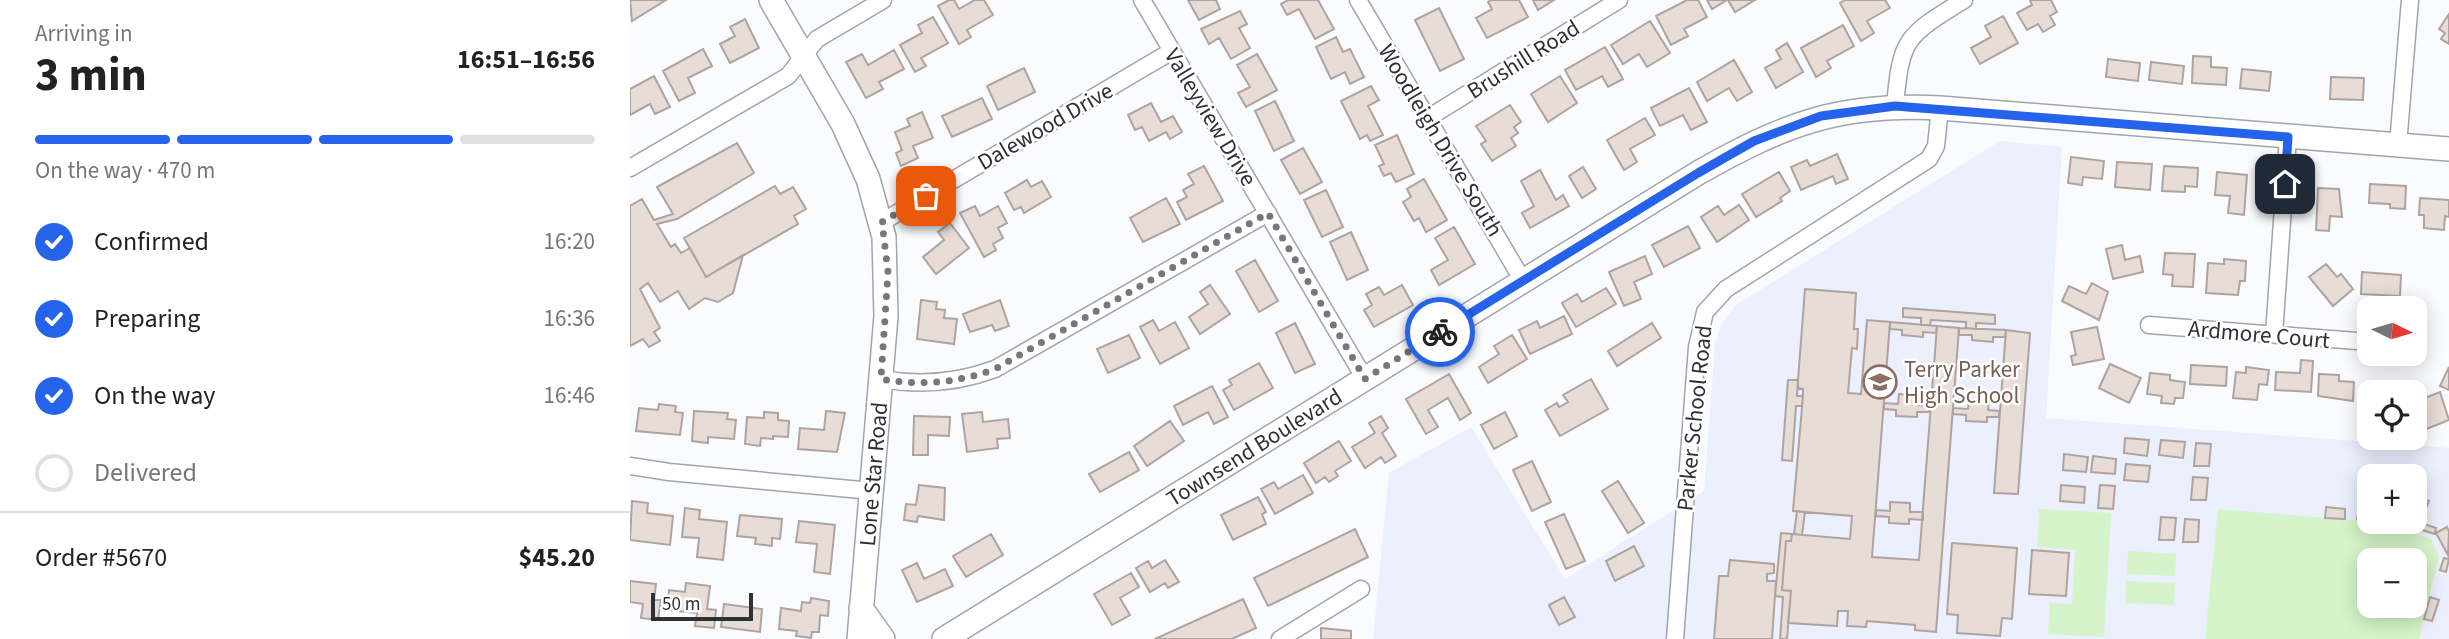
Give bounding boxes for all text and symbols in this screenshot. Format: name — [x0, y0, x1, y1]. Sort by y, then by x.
street label: Brushill Road — [1460, 12, 1586, 107]
text: Arriving in — [35, 17, 133, 50]
street label: Woodleigh Drive South — [1370, 38, 1511, 243]
text: 16:51–16:56 — [457, 41, 595, 78]
street label: Valleyview Drive — [1156, 42, 1265, 193]
text: 3 min — [35, 43, 147, 108]
street label: Dalewood Drive — [971, 74, 1119, 179]
text: On the way · 470 m — [35, 154, 215, 187]
pin — [2255, 154, 2315, 214]
icon: home — [2266, 165, 2304, 203]
pin — [896, 166, 956, 226]
icon: bag — [907, 177, 945, 215]
icon: check — [35, 223, 73, 261]
text: Confirmed — [94, 223, 209, 260]
text: 16:20 — [544, 225, 595, 258]
north arrow — [2357, 296, 2427, 366]
map controls — [2357, 296, 2427, 618]
courier — [1405, 297, 1475, 367]
icon: check — [35, 300, 73, 338]
text: Preparing — [94, 300, 200, 337]
text: 16:36 — [544, 302, 595, 335]
street label: Ardmore Court — [2187, 312, 2331, 357]
icon: bike — [1421, 313, 1459, 351]
street label: Parker School Road — [1668, 324, 1721, 513]
place label: Terry Parker High School — [1904, 353, 2021, 412]
school or university icon: Terry Parker High School — [1861, 363, 1899, 401]
icon: check — [35, 377, 73, 415]
text: On the way — [94, 377, 215, 414]
text: 16:46 — [544, 379, 595, 412]
street label: Townsend Boulevard — [1160, 380, 1348, 515]
button: locate — [2357, 380, 2427, 450]
street label: Lone Star Road — [851, 401, 896, 547]
text: Delivered — [94, 454, 197, 491]
button: + — [2357, 464, 2427, 534]
text: Order #5670 — [35, 539, 167, 576]
text: $45.20 — [519, 539, 595, 576]
button: − — [2357, 548, 2427, 618]
scale bar — [651, 590, 752, 622]
text: 50 m — [662, 591, 700, 618]

